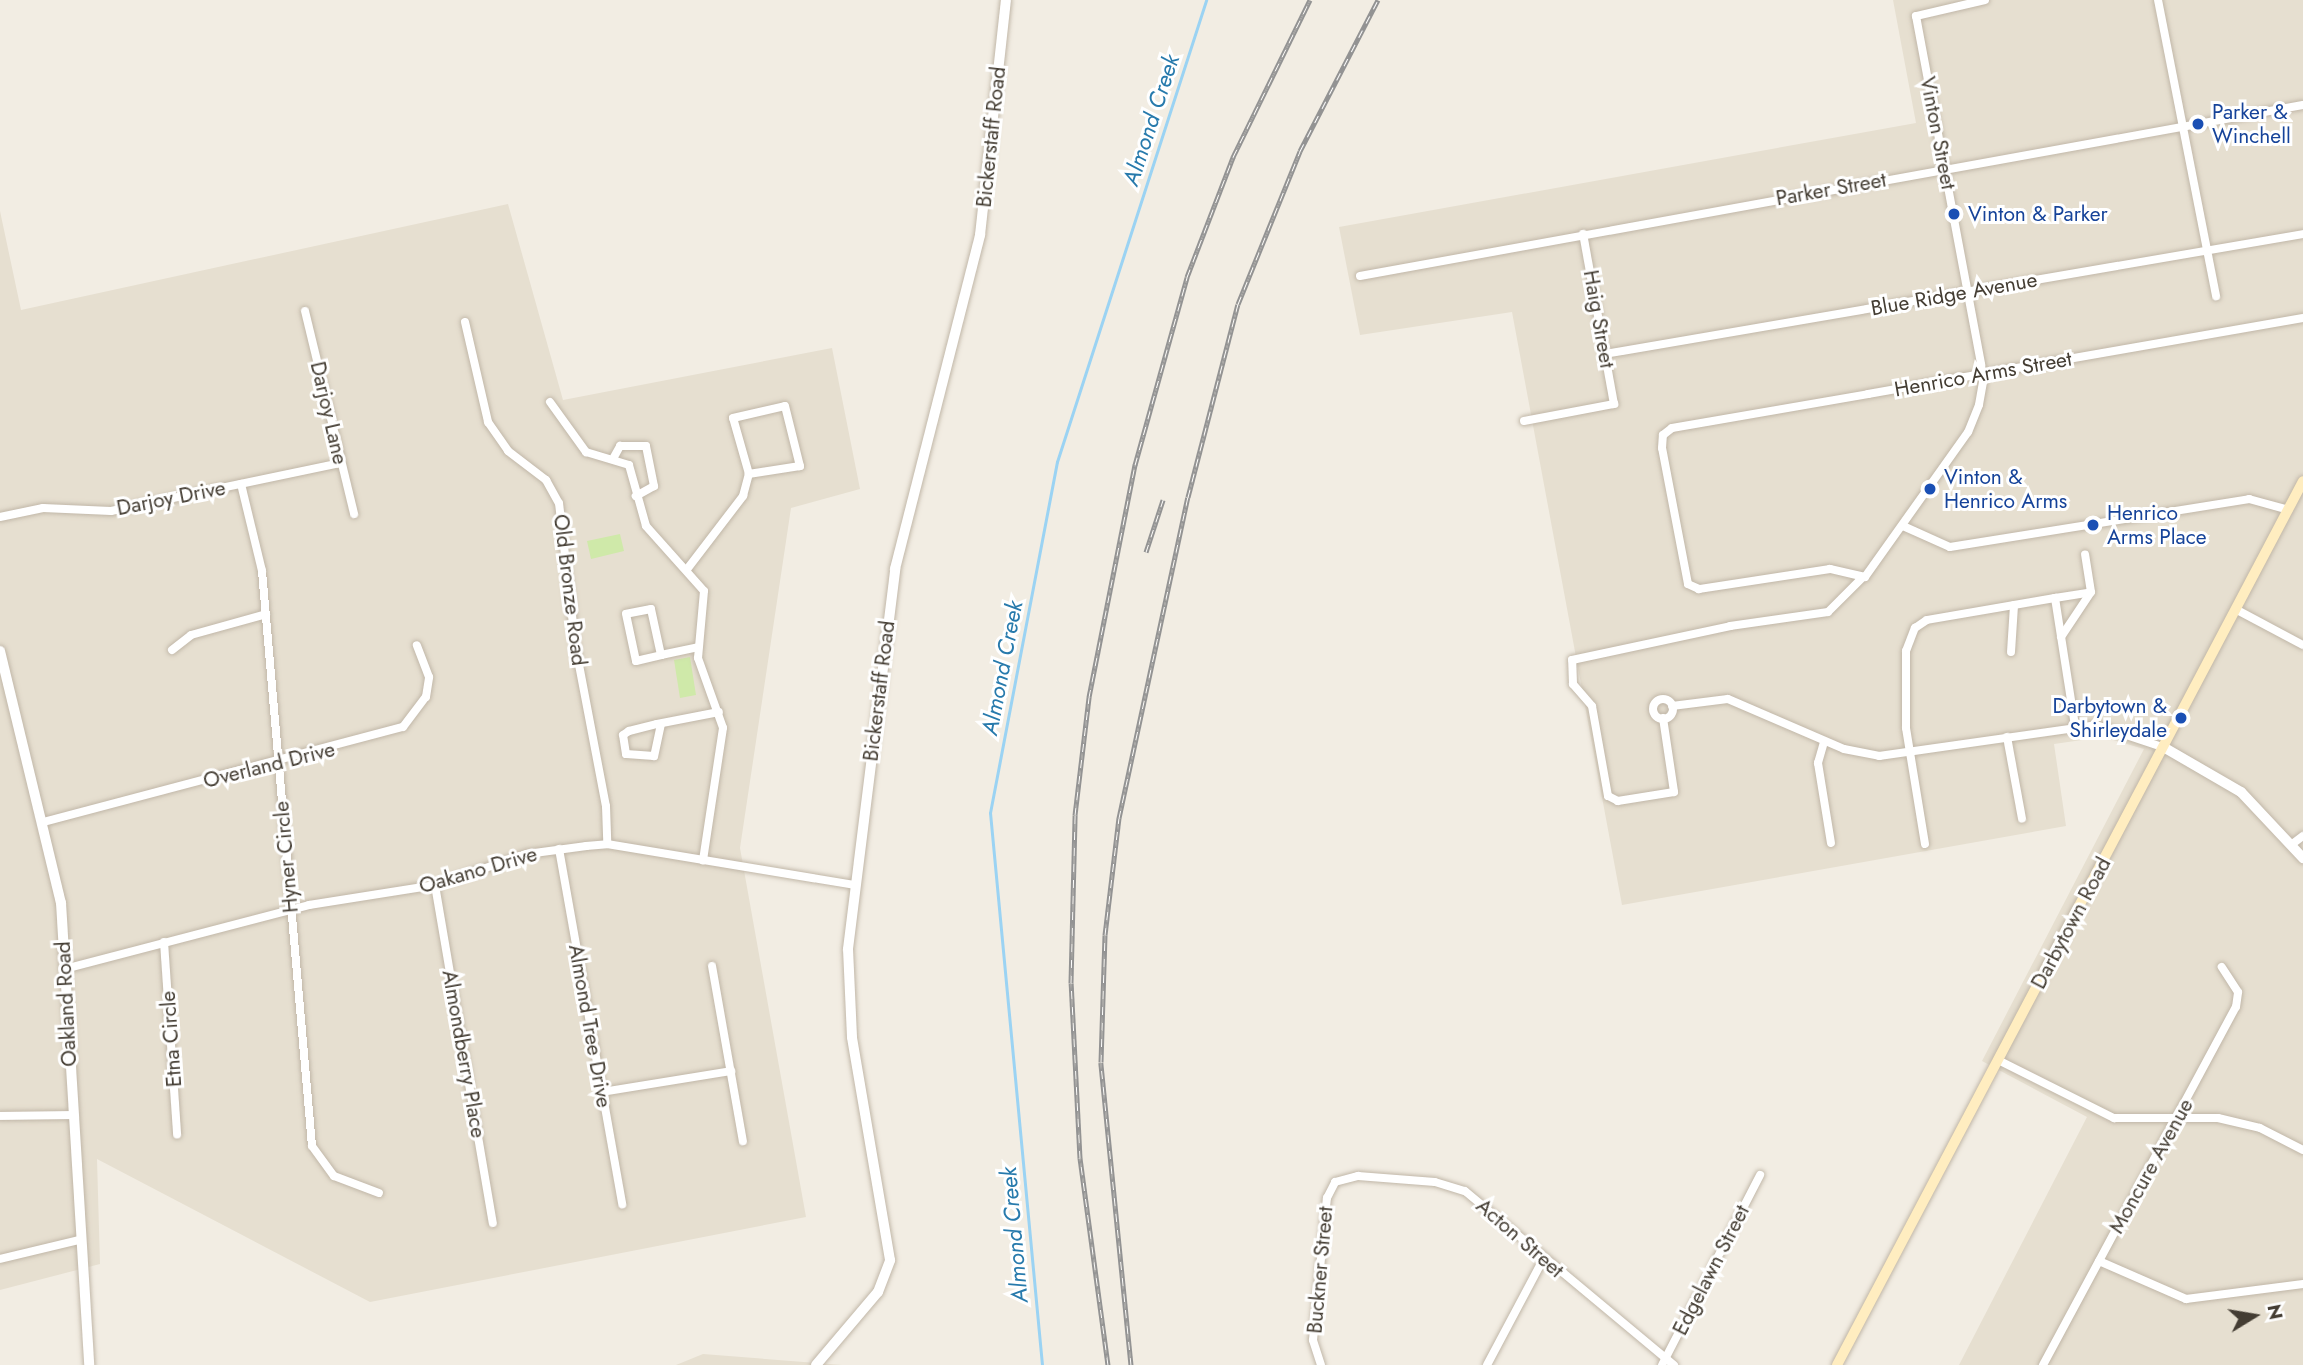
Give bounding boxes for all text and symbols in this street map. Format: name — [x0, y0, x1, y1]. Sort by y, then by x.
water label: Almond Creek — [1117, 51, 1185, 189]
street label: Bickerstaff Road — [971, 65, 1011, 209]
street label: Vinton Street — [1915, 75, 1961, 191]
place label: Parker & Winchell — [2212, 99, 2291, 149]
marker: Parker & Winchell — [2190, 116, 2206, 132]
street label: Parker Street — [1774, 167, 1888, 211]
place label: Vinton & Parker — [1968, 201, 2108, 227]
marker: Vinton & Parker — [1946, 206, 1962, 222]
street label: Blue Ridge Avenue — [1869, 267, 2039, 321]
street label: Haig Street — [1578, 268, 1620, 370]
street label: Henrico Arms Street — [1892, 346, 2074, 402]
street label: Darjoy Lane — [305, 359, 353, 467]
place label: Vinton & Henrico Arms — [1944, 464, 2067, 514]
street label: Darjoy Drive — [115, 475, 227, 521]
marker: Vinton & Henrico Arms — [1922, 481, 1938, 497]
place label: Henrico Arms Place — [2107, 500, 2206, 550]
street label: Old Bronze Road — [548, 513, 592, 667]
marker: Henrico Arms Place — [2085, 517, 2101, 533]
water label: Almond Creek — [975, 599, 1029, 737]
street label: Bickerstaff Road — [858, 619, 900, 763]
place label: Darbytown & Shirleydale — [2053, 693, 2167, 743]
marker: Darbytown & Shirleydale — [2173, 710, 2189, 726]
street label: Overland Drive — [201, 736, 337, 794]
street label: Hyner Circle — [269, 800, 303, 914]
street label: Oakano Drive — [416, 841, 540, 899]
street label: Darbytown Road — [2026, 853, 2116, 993]
street label: Oakland Road — [50, 941, 82, 1067]
street label: Almond Tree Drive — [563, 942, 617, 1110]
street label: Almondberry Place — [437, 968, 491, 1140]
street label: Etna Circle — [155, 990, 187, 1088]
street label: Moncure Avenue — [2104, 1094, 2198, 1238]
water label: Almond Creek — [994, 1166, 1034, 1304]
street label: Acton Street — [1471, 1193, 1569, 1283]
street label: Edgelawn Street — [1667, 1201, 1755, 1339]
street label: Buckner Street — [1302, 1205, 1338, 1335]
north arrow — [2219, 1281, 2289, 1351]
text: N — [2260, 1302, 2290, 1322]

